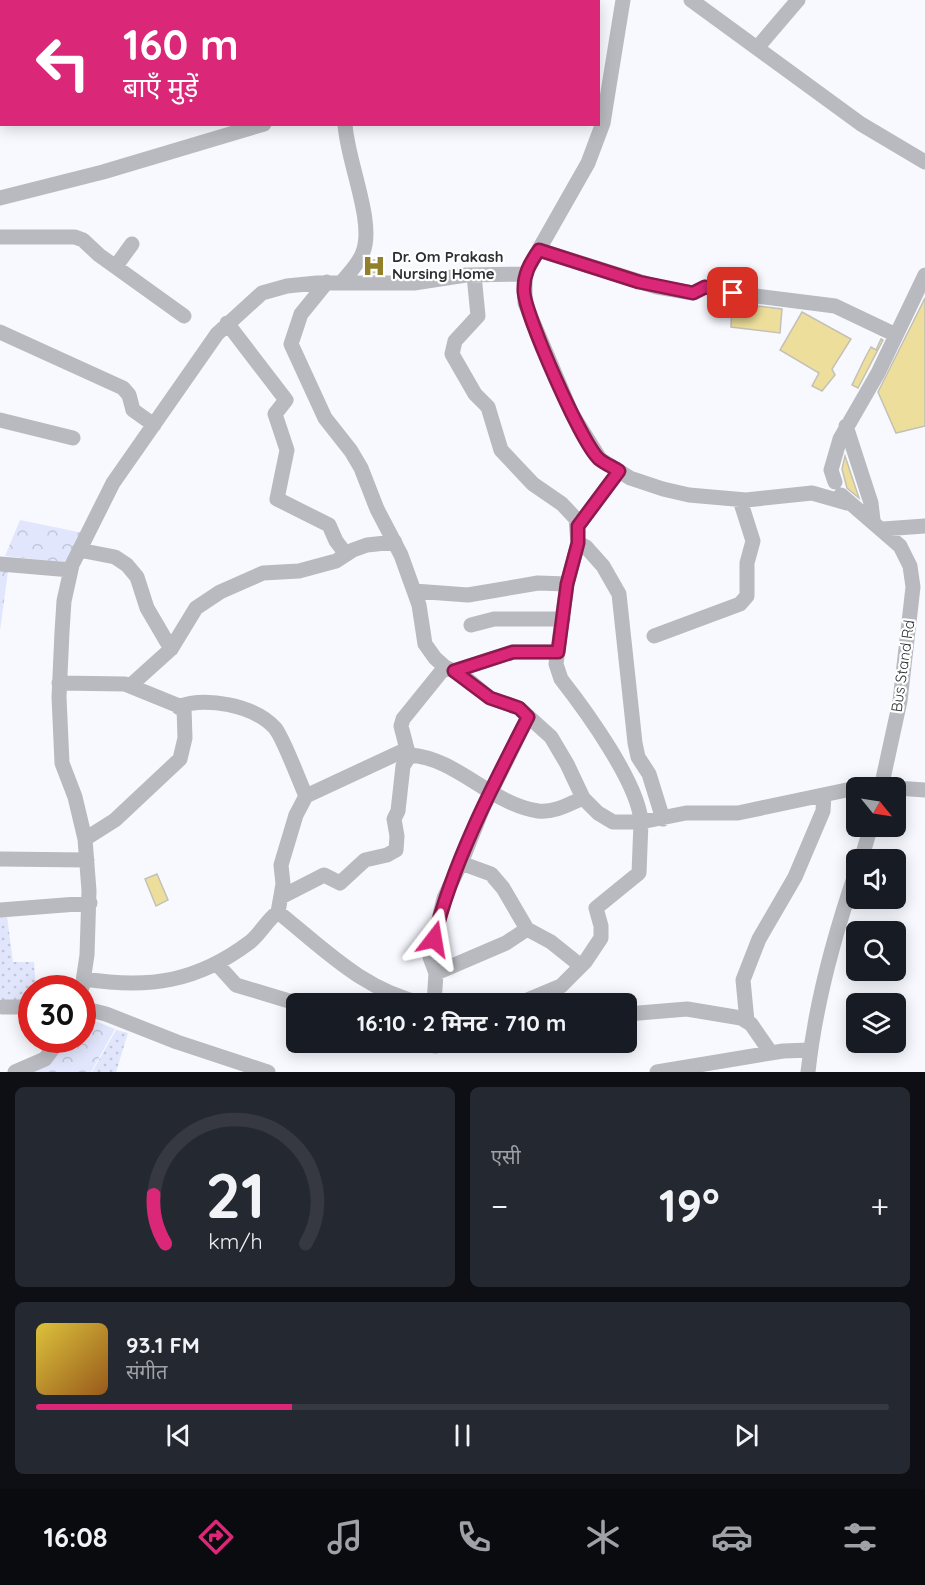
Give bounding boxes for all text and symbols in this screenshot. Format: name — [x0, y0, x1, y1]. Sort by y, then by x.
text: 160 m — [123, 18, 239, 71]
icon: left — [24, 24, 102, 102]
text: बाएँ मुड़ें — [123, 70, 198, 104]
place label: Dr. Om Prakash Nursing Home — [392, 247, 504, 283]
hospital icon: Dr. Om Prakash Nursing Home — [361, 253, 387, 279]
pin — [707, 267, 758, 318]
icon: arrive — [716, 276, 749, 309]
street label: Bus Stand Rd — [887, 619, 918, 713]
north arrow — [846, 777, 906, 837]
map controls — [846, 777, 906, 1053]
button: sound — [846, 849, 906, 909]
position arrow — [402, 907, 466, 971]
button: search — [846, 921, 906, 981]
speed limit sign: 30 — [18, 975, 96, 1053]
button: layers — [846, 993, 906, 1053]
text: 16:10 · 2 मिनट · 710 m — [357, 1009, 566, 1037]
text: एसी — [491, 1144, 521, 1169]
text: 21 — [205, 1156, 265, 1234]
text: 19° — [659, 1177, 720, 1233]
text: − — [491, 1185, 508, 1226]
text: + — [870, 1185, 889, 1226]
text: km/h — [208, 1228, 262, 1254]
text: 93.1 FM — [126, 1331, 200, 1359]
text: संगीत — [126, 1359, 167, 1384]
icon: previous — [162, 1419, 195, 1452]
icon: pause — [446, 1419, 479, 1452]
icon: next — [730, 1419, 763, 1452]
icon: directions — [195, 1516, 237, 1558]
icon: music — [324, 1516, 366, 1558]
icon: phone — [453, 1516, 495, 1558]
icon: climate — [582, 1516, 624, 1558]
icon: car — [711, 1516, 753, 1558]
icon: filters — [839, 1516, 881, 1558]
text: 16:08 — [43, 1520, 108, 1554]

